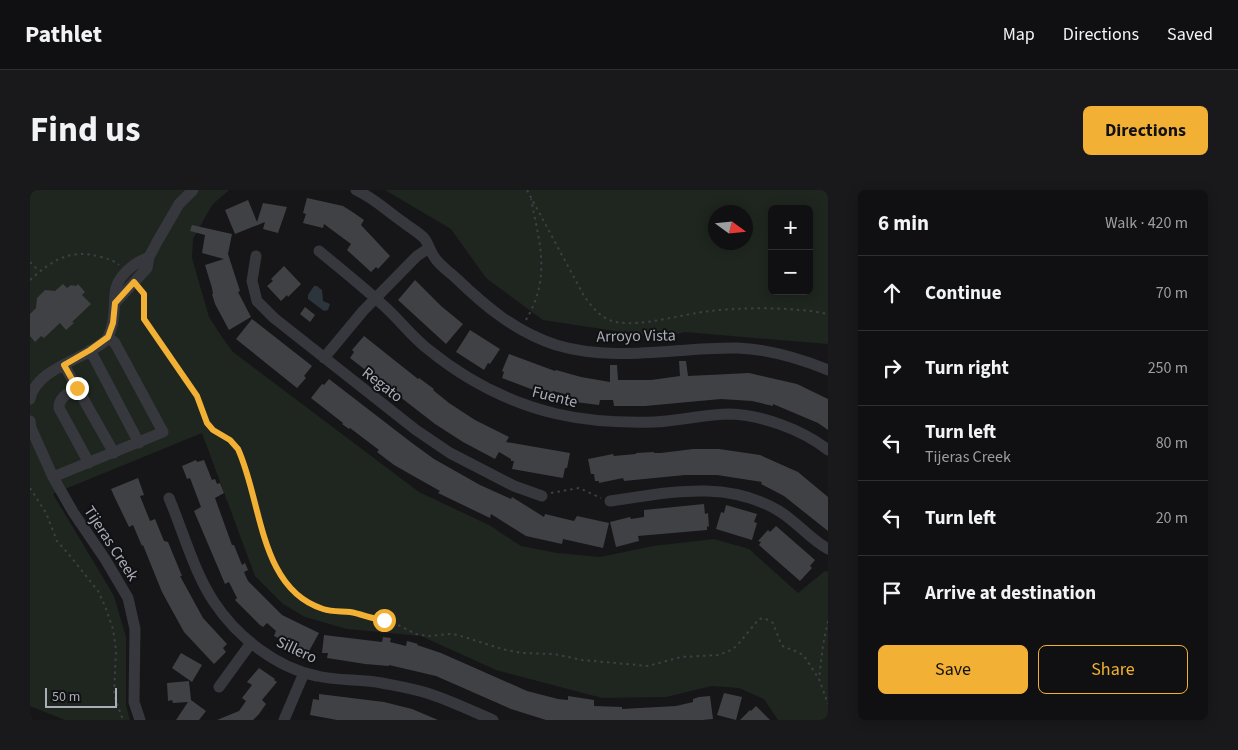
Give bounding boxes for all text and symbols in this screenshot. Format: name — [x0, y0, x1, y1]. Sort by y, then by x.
text: Pathlet — [25, 17, 102, 52]
text: Map — [1003, 22, 1035, 47]
text: Directions — [1063, 22, 1139, 47]
text: Saved — [1167, 22, 1213, 47]
text: Find us — [30, 105, 140, 155]
button: Directions — [1083, 106, 1208, 155]
north arrow — [708, 205, 753, 250]
map controls — [768, 205, 813, 295]
button: + — [768, 205, 813, 250]
text: 6 min — [878, 208, 929, 238]
text: Walk · 420 m — [1105, 212, 1188, 234]
button: − — [768, 250, 813, 295]
icon: ahead — [878, 279, 906, 307]
text: Continue — [925, 280, 1002, 307]
text: 70 m — [1156, 282, 1188, 304]
street label: Arroyo Vista — [596, 324, 676, 348]
icon: right — [878, 354, 906, 382]
text: Turn right — [925, 355, 1009, 382]
text: 250 m — [1148, 357, 1188, 379]
street label: Regato — [357, 362, 407, 408]
route end — [66, 377, 89, 400]
street label: Fuente — [530, 381, 580, 413]
text: Turn left — [925, 419, 996, 446]
icon: left — [878, 429, 906, 457]
text: 80 m — [1156, 432, 1188, 454]
text: Tijeras Creek — [925, 446, 1011, 468]
street label: Tijeras Creek — [79, 502, 144, 586]
icon: left — [878, 504, 906, 532]
text: Turn left — [925, 505, 996, 532]
text: 20 m — [1156, 507, 1188, 529]
icon: arrive — [878, 579, 906, 607]
text: Arrive at destination — [925, 580, 1096, 607]
route start — [373, 609, 396, 632]
street label: Sillero — [273, 631, 321, 669]
button: Save — [878, 645, 1028, 694]
button: Share — [1038, 645, 1188, 694]
scale bar — [45, 685, 118, 708]
text: 50 m — [52, 687, 80, 707]

